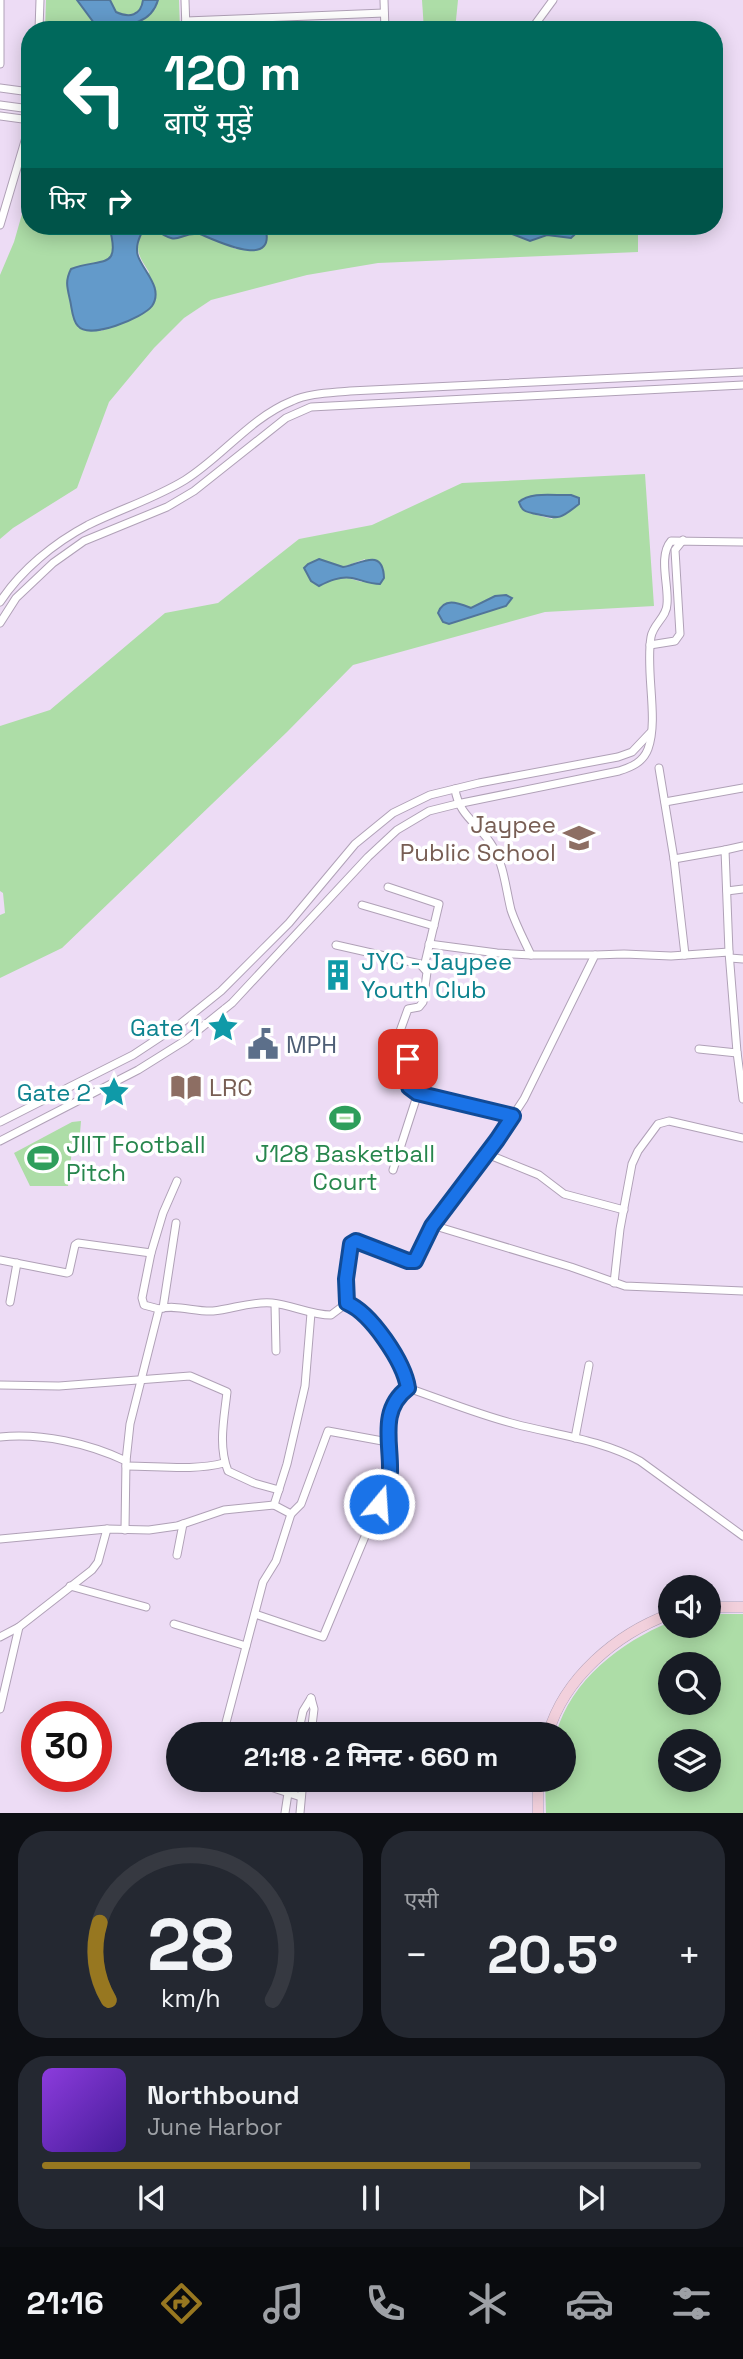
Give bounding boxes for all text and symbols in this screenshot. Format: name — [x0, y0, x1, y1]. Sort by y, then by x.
text: 120 m — [164, 42, 301, 104]
icon: left — [49, 49, 140, 140]
text: बाएँ मुड़ें — [164, 103, 253, 143]
icon: right — [100, 182, 138, 220]
text: फिर — [49, 183, 86, 217]
place label: Jaypee Public School — [400, 809, 556, 868]
school or university icon: Jaypee Public School — [562, 821, 596, 855]
place label: JYC - Jaypee Youth Club — [361, 946, 512, 1005]
building icon: JYC - Jaypee Youth Club — [321, 958, 355, 992]
place icon: Gate 1 — [206, 1010, 240, 1044]
place label: Gate 1 — [130, 1012, 200, 1043]
public building icon: MPH — [246, 1027, 280, 1061]
place label: MPH — [286, 1029, 337, 1060]
pin — [378, 1029, 438, 1089]
icon: arrive — [389, 1040, 427, 1078]
library icon: LRC — [169, 1070, 203, 1104]
place label: LRC — [209, 1072, 253, 1103]
place icon: Gate 2 — [97, 1075, 131, 1109]
place label: Gate 2 — [17, 1077, 91, 1108]
sports icon: J128 Basketball Court — [328, 1101, 362, 1135]
place label: JIIT Football Pitch — [66, 1129, 206, 1188]
place label: J128 Basketball Court — [255, 1138, 435, 1197]
sports icon: JIIT Football Pitch — [26, 1141, 60, 1175]
position arrow — [342, 1467, 416, 1541]
map controls — [658, 1575, 721, 1792]
button: sound — [658, 1575, 721, 1638]
button: search — [658, 1652, 721, 1715]
speed limit sign: 30 — [21, 1701, 112, 1792]
button: layers — [658, 1729, 721, 1792]
text: 21:18 · 2 मिनट · 660 m — [244, 1740, 498, 1774]
text: एसी — [405, 1885, 439, 1915]
text: 28 — [147, 1899, 234, 1992]
text: 20.5° — [487, 1922, 618, 1988]
text: − — [405, 1931, 428, 1979]
text: + — [677, 1931, 701, 1979]
text: km/h — [160, 1982, 220, 2014]
text: Northbound — [147, 2078, 300, 2112]
text: June Harbor — [147, 2112, 282, 2142]
icon: previous — [133, 2179, 171, 2217]
icon: pause — [352, 2179, 390, 2217]
icon: next — [572, 2179, 610, 2217]
icon: directions — [157, 2279, 206, 2328]
icon: music — [259, 2279, 308, 2328]
icon: phone — [361, 2279, 410, 2328]
icon: climate — [463, 2279, 512, 2328]
icon: car — [565, 2279, 614, 2328]
icon: filters — [667, 2279, 716, 2328]
text: 21:16 — [27, 2283, 104, 2323]

